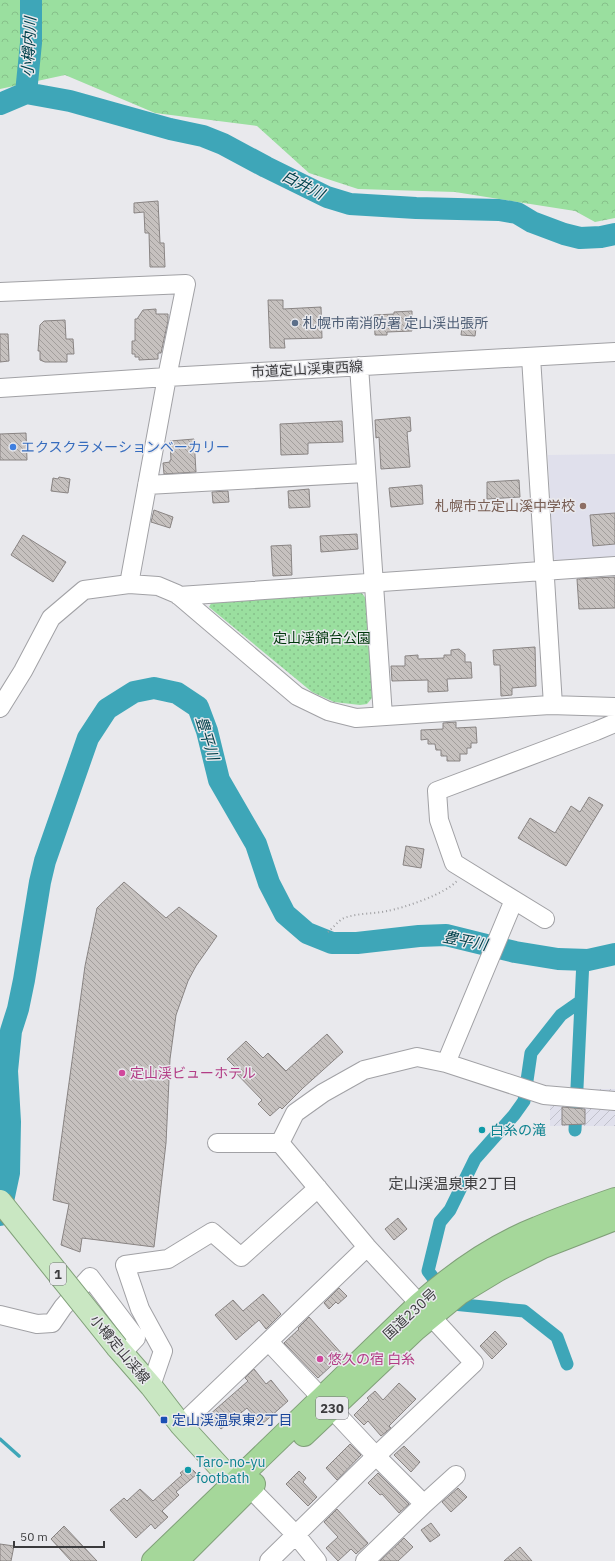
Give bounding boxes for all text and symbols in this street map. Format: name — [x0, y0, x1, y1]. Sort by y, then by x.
water label: 小樽内川 — [17, 15, 40, 77]
water label: 白井川 — [279, 166, 329, 204]
place label: 札幌市南消防署 定山渓出張所 — [303, 314, 488, 332]
marker: 札幌市南消防署 定山渓出張所 — [290, 318, 300, 328]
street label: 市道定山渓東西線 — [251, 357, 363, 381]
place label: エクスクラメーションベーカリー — [21, 438, 230, 456]
marker: エクスクラメーションベーカリー — [8, 442, 18, 452]
place label: 札幌市立定山溪中学校 — [435, 497, 575, 515]
marker: 札幌市立定山溪中学校 — [578, 501, 588, 511]
park label: 定山渓錦台公園 — [273, 629, 371, 647]
water label: 豊平川 — [192, 714, 224, 764]
water label: 豊平川 — [441, 927, 491, 955]
place label: 定山渓ビューホテル — [130, 1064, 256, 1082]
marker: 定山渓ビューホテル — [117, 1068, 127, 1078]
place label: 白糸の滝 — [490, 1121, 546, 1139]
marker: 白糸の滝 — [477, 1125, 487, 1135]
district label: 定山渓温泉東2丁目 — [388, 1174, 518, 1193]
road number: 1 — [50, 1263, 66, 1285]
street label: 国道230号 — [379, 1285, 441, 1343]
street label: 小樽定山渓線 — [86, 1311, 154, 1387]
place label: 悠久の宿 白糸 — [328, 1350, 415, 1368]
marker: 悠久の宿 白糸 — [315, 1354, 325, 1364]
road number: 230 — [316, 1397, 348, 1419]
place label: 定山渓温泉東2丁目 — [172, 1411, 292, 1429]
marker: 定山渓温泉東2丁目 — [159, 1415, 169, 1425]
place label: Taro-no-yu footbath — [196, 1453, 265, 1487]
marker: Taro-no-yu footbath — [183, 1465, 193, 1475]
scale bar — [14, 1523, 104, 1549]
text: 50 m — [20, 1529, 48, 1544]

